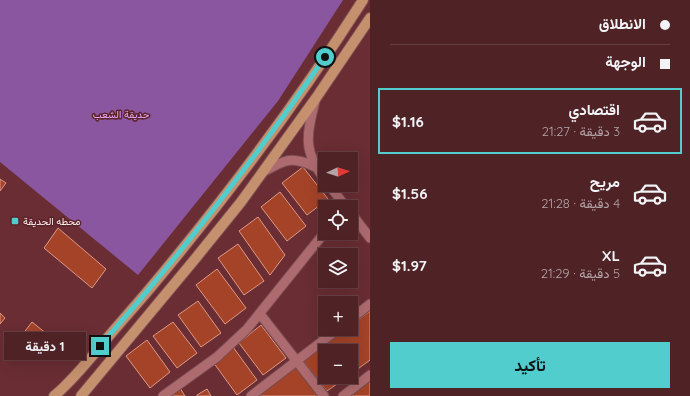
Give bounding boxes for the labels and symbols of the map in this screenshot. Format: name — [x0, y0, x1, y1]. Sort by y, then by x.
route start — [316, 48, 334, 66]
park label: حديقة الشعب — [93, 108, 150, 121]
north arrow — [318, 152, 358, 192]
place label: محطه الحديقة — [23, 215, 80, 228]
marker: محطه الحديقة — [10, 216, 20, 226]
callout: 1 دقيقة — [4, 332, 86, 360]
route end — [91, 337, 109, 355]

